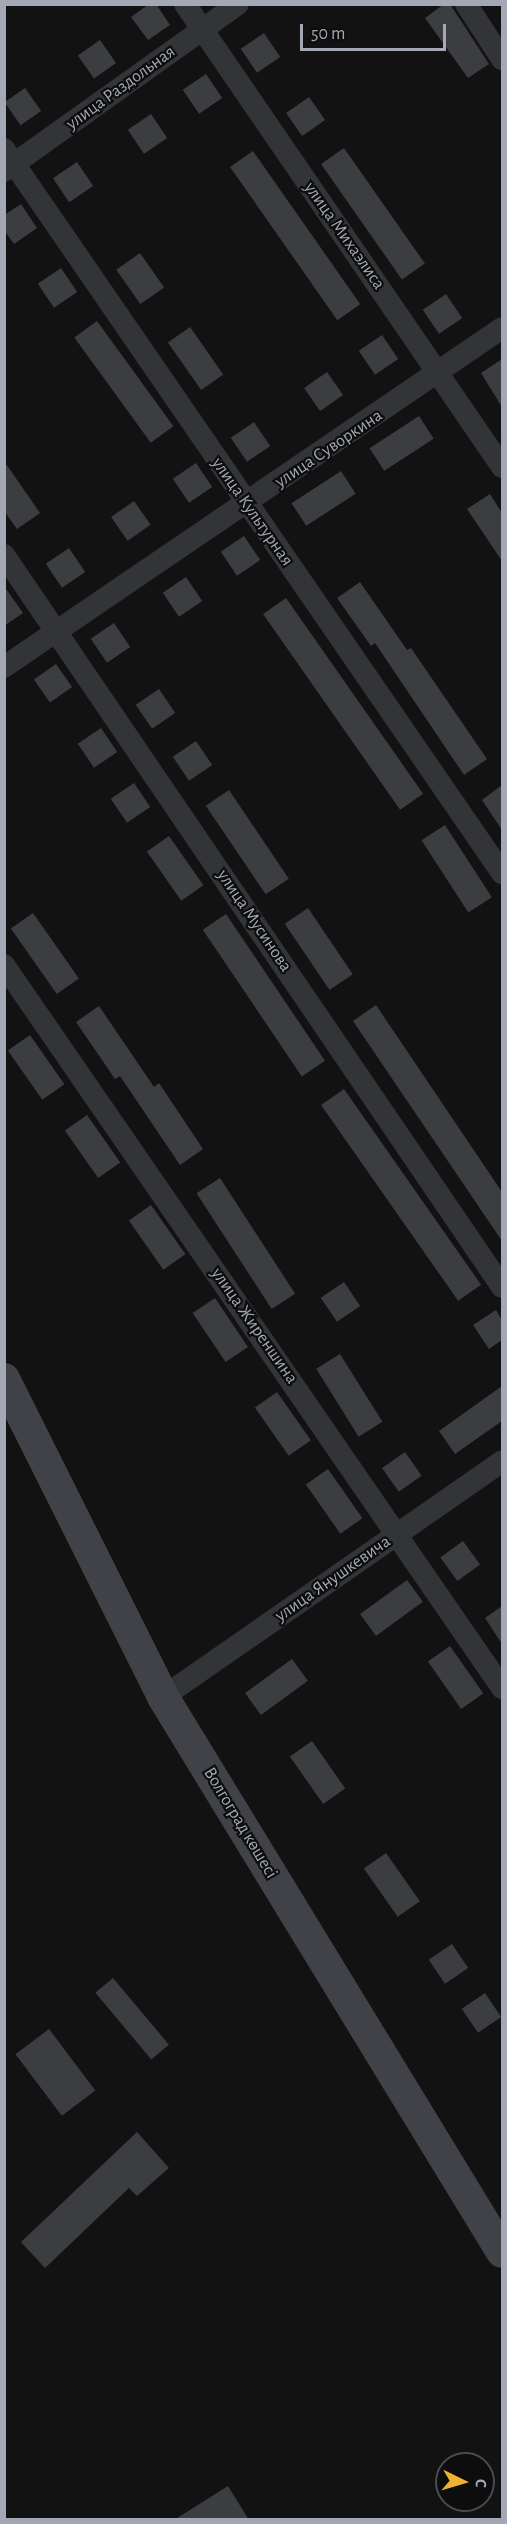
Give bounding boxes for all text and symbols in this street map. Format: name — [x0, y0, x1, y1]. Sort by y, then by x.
scale bar — [303, 12, 448, 50]
text: 50 m — [311, 25, 345, 43]
street label: улица Раздольная — [62, 41, 180, 135]
street label: улица Михаэлиса — [299, 178, 389, 294]
street label: улица Суворкина — [271, 405, 387, 493]
street label: улица Культурная — [207, 454, 297, 570]
street label: улица Мусинова — [212, 866, 296, 976]
street label: улица Жиреншина — [206, 1264, 302, 1388]
street label: улица Янушкевича — [271, 1531, 395, 1627]
street label: Волгоград көшесі — [198, 1763, 282, 1883]
north arrow — [435, 2452, 495, 2512]
text: С — [473, 2478, 489, 2488]

